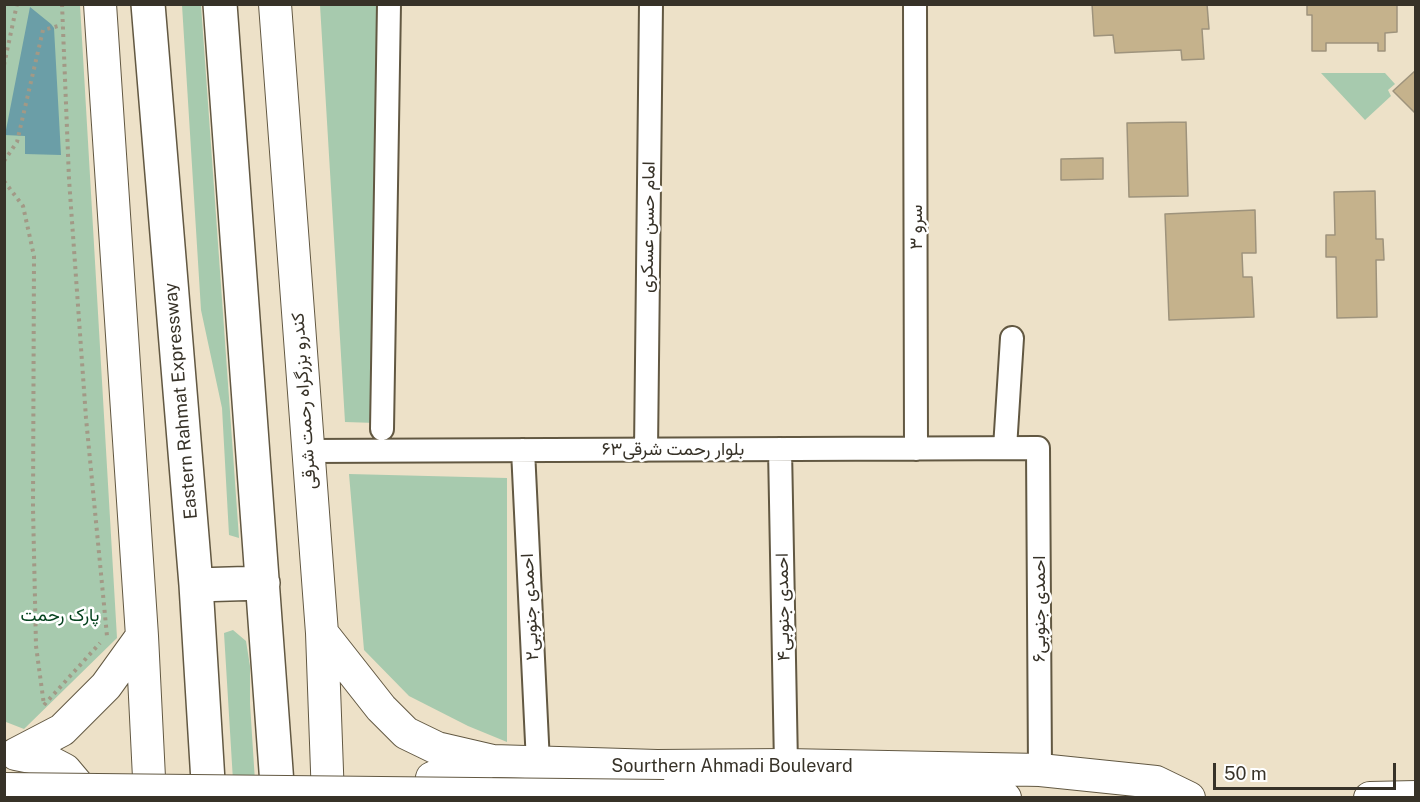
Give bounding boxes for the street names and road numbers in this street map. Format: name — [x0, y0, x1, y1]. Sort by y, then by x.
street label: امام حسن عسکری — [636, 161, 660, 293]
street label: سرو ۳ — [905, 204, 927, 250]
street label: Eastern Rahmat Expressway — [160, 282, 202, 520]
street label: کندرو بزرگراه رحمت شرقی — [287, 312, 321, 490]
street label: بلوار رحمت شرقی۶۳ — [602, 438, 744, 460]
street label: احمدی جنوبی۲ — [516, 553, 544, 661]
street label: احمدی جنوبی۴ — [771, 553, 795, 661]
street label: احمدی جنوبی۶ — [1028, 556, 1050, 662]
street label: Sourthern Ahmadi Boulevard — [611, 755, 853, 777]

